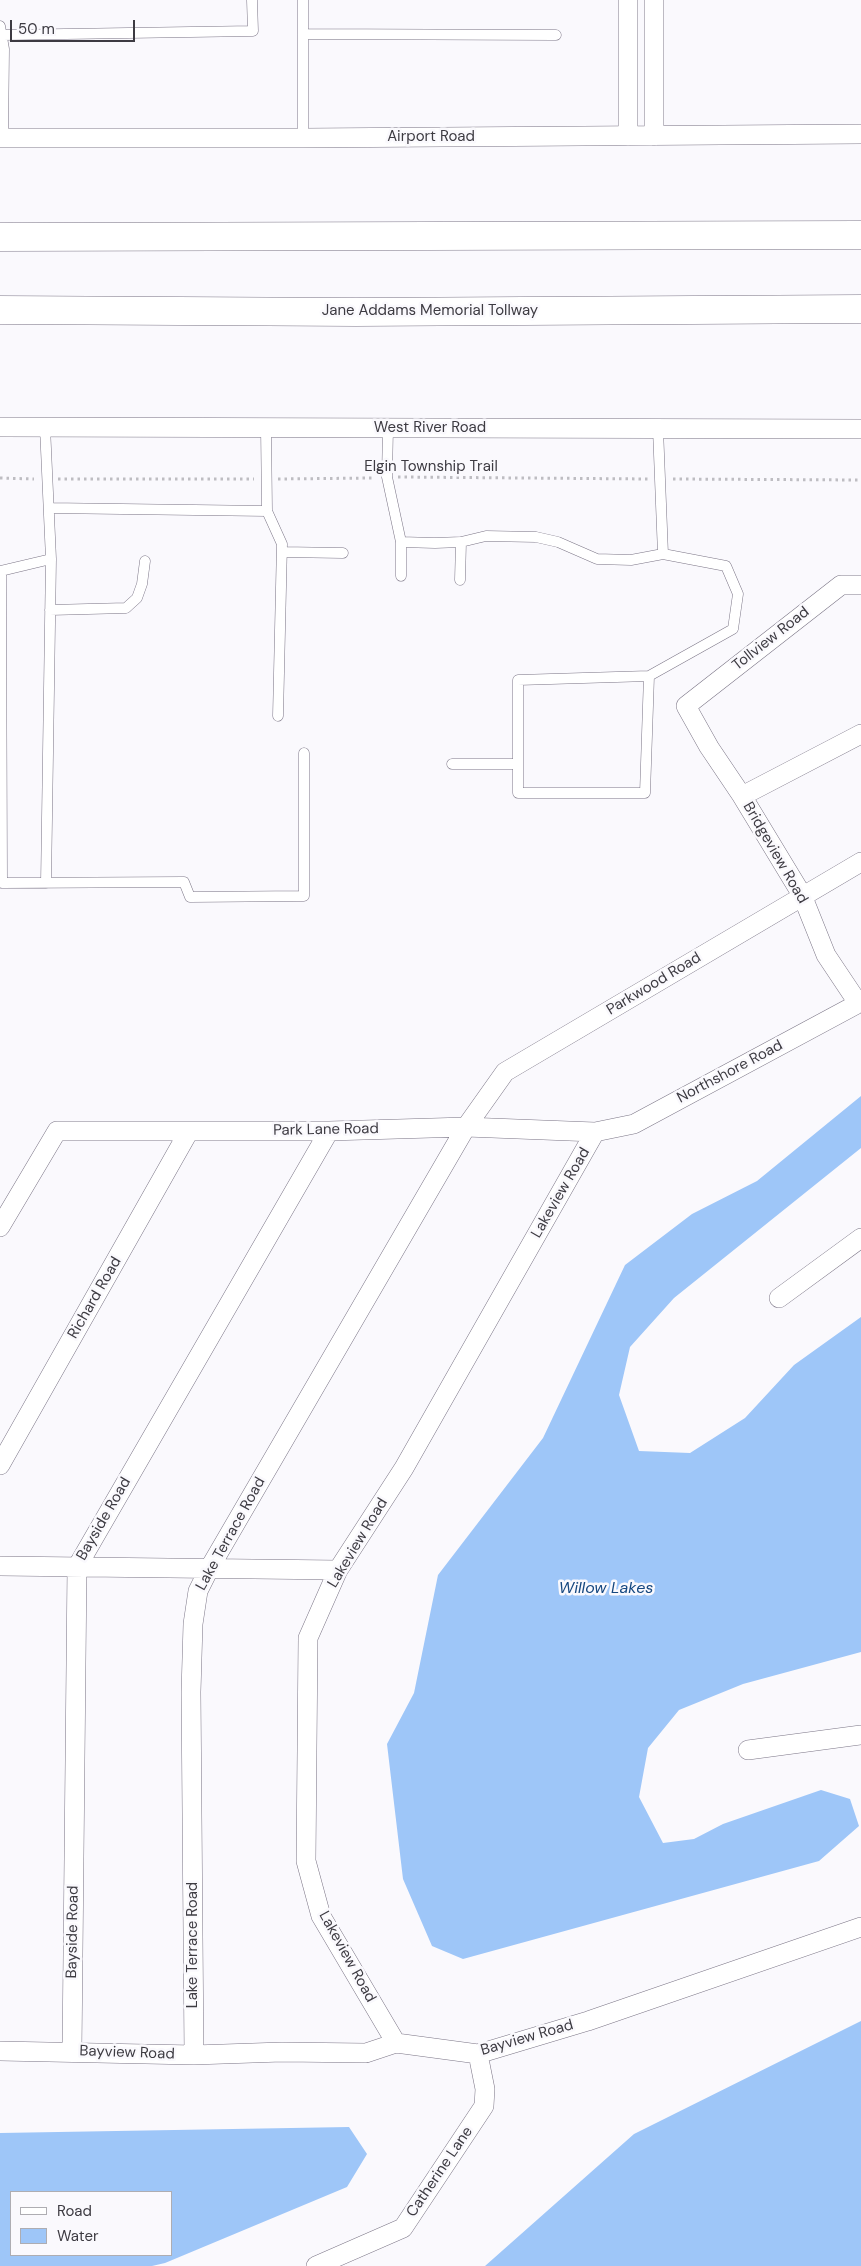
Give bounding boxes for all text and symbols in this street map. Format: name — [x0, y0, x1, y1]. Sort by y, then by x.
scale bar — [12, 10, 138, 42]
text: 50 m — [18, 19, 55, 39]
street label: Airport Road — [387, 128, 475, 146]
street label: Jane Addams Memorial Tollway — [322, 302, 538, 320]
street label: West River Road — [374, 419, 486, 437]
street label: Elgin Township Trail — [364, 458, 498, 476]
street label: Tollview Road — [729, 603, 813, 675]
street label: Bridgeview Road — [739, 799, 811, 907]
street label: Parkwood Road — [604, 949, 704, 1019]
street label: Northshore Road — [674, 1037, 786, 1107]
street label: Park Lane Road — [273, 1120, 379, 1140]
street label: Lakeview Road — [528, 1145, 594, 1241]
street label: Richard Road — [64, 1254, 126, 1342]
street label: Bayside Road — [73, 1474, 135, 1564]
street label: Lake Terrace Road — [192, 1474, 270, 1594]
street label: Lakeview Road — [324, 1495, 392, 1591]
water label: Willow Lakes — [559, 1579, 653, 1599]
street label: Lake Terrace Road — [184, 1882, 202, 2008]
street label: Bayside Road — [63, 1885, 83, 1979]
street label: Lakeview Road — [315, 1908, 379, 2006]
street label: Bayview Road — [479, 2016, 575, 2060]
street label: Bayview Road — [79, 2042, 175, 2064]
street label: Catherine Lane — [403, 2123, 477, 2221]
legend — [10, 2191, 172, 2256]
text: Road — [57, 2201, 92, 2221]
text: Water — [57, 2226, 98, 2246]

